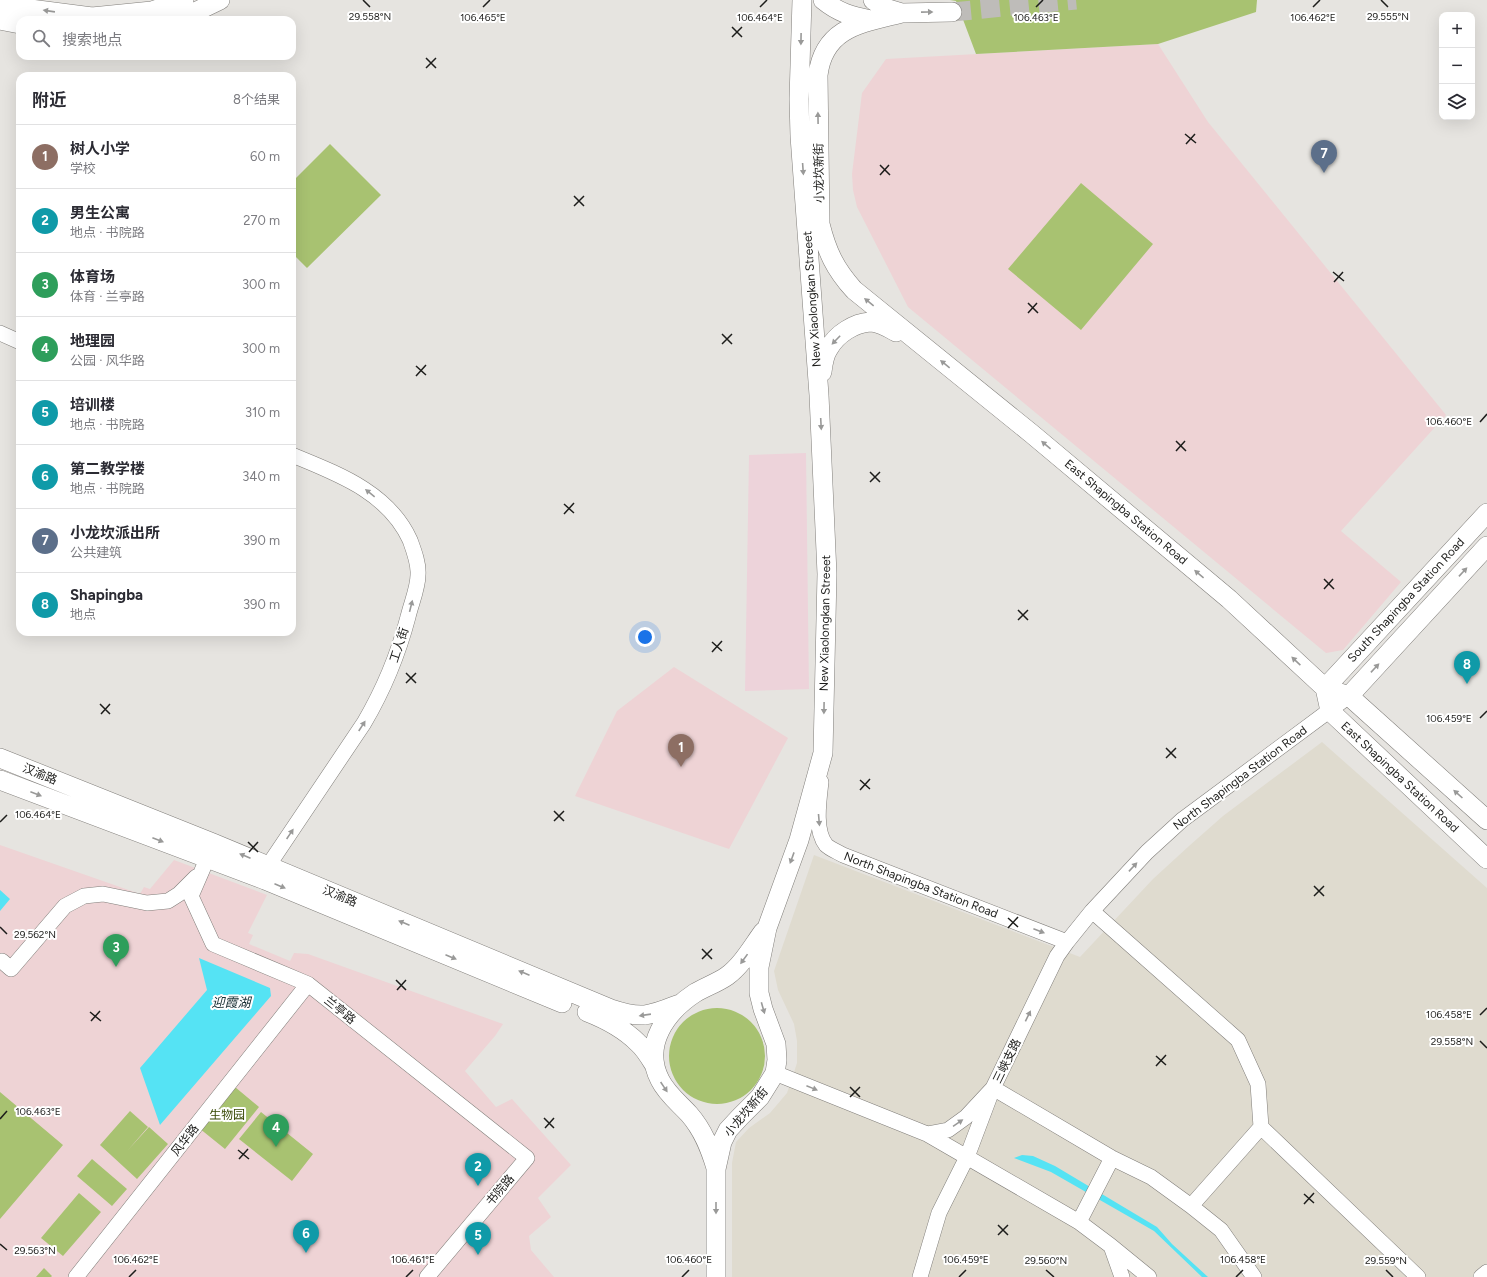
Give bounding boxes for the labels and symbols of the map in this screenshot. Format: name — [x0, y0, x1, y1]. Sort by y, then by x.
one-way arrow — [43, 8, 55, 14]
one-way arrow — [921, 9, 934, 15]
text: 29.558°N — [349, 10, 391, 23]
text: 29.555°N — [1367, 10, 1409, 23]
text: 106.465°E — [460, 11, 506, 24]
text: 106.464°E — [737, 11, 783, 24]
text: 106.463°E — [1013, 11, 1059, 24]
text: 106.462°E — [1290, 11, 1336, 24]
one-way arrow — [798, 33, 805, 45]
one-way arrow — [815, 111, 821, 124]
pin: 7 — [1311, 140, 1337, 173]
street label: 小龙坎新街 — [811, 143, 827, 203]
one-way arrow — [799, 163, 806, 175]
street label: New Xiaolongkan Streeet — [800, 230, 824, 367]
one-way arrow — [863, 297, 874, 306]
one-way arrow — [831, 335, 841, 345]
one-way arrow — [940, 360, 951, 368]
text: 106.460°E — [1426, 415, 1472, 428]
one-way arrow — [817, 418, 824, 430]
one-way arrow — [1041, 441, 1052, 450]
street label: East Shapingba Station Road — [1062, 457, 1190, 567]
one-way arrow — [365, 489, 376, 498]
street label: South Shapingba Station Road — [1345, 535, 1467, 665]
street label: New Xiaolongkan Streeet — [817, 554, 833, 691]
one-way arrow — [1458, 567, 1468, 577]
one-way arrow — [1194, 570, 1205, 579]
one-way arrow — [408, 600, 414, 612]
street label: 工人街 — [387, 626, 411, 664]
your location — [635, 627, 655, 647]
pin: 8 — [1454, 651, 1480, 684]
one-way arrow — [1291, 656, 1301, 666]
one-way arrow — [1370, 663, 1380, 673]
one-way arrow — [821, 702, 827, 715]
text: 106.459°E — [1426, 712, 1472, 725]
street label: East Shapingba Station Road — [1338, 719, 1462, 835]
one-way arrow — [358, 721, 366, 731]
street label: North Shapingba Station Road — [1170, 723, 1310, 833]
pin: 1 — [668, 734, 694, 767]
street label: 汉渝路 — [21, 761, 59, 787]
one-way arrow — [1453, 790, 1463, 799]
one-way arrow — [31, 791, 43, 797]
text: 106.464°E — [15, 808, 61, 821]
one-way arrow — [816, 814, 823, 826]
one-way arrow — [286, 828, 294, 839]
one-way arrow — [152, 838, 164, 844]
street label: North Shapingba Station Road — [842, 849, 1000, 921]
one-way arrow — [789, 852, 795, 864]
one-way arrow — [239, 853, 251, 860]
one-way arrow — [1128, 862, 1137, 871]
one-way arrow — [274, 883, 285, 889]
street label: 汉渝路 — [321, 883, 359, 909]
one-way arrow — [397, 919, 409, 925]
text: 29.562°N — [14, 928, 56, 941]
one-way arrow — [1033, 928, 1045, 934]
pin: 3 — [103, 934, 129, 967]
one-way arrow — [739, 954, 748, 965]
one-way arrow — [446, 955, 458, 961]
one-way arrow — [517, 969, 529, 975]
street label: 兰亭路 — [322, 993, 358, 1027]
water label: 迎霞湖 — [211, 995, 252, 1010]
one-way arrow — [760, 1002, 766, 1014]
text: 106.458°E — [1426, 1008, 1472, 1021]
one-way arrow — [1025, 1011, 1031, 1022]
one-way arrow — [639, 1012, 652, 1018]
text: 29.558°N — [1431, 1035, 1473, 1048]
street label: 三峡支路 — [990, 1036, 1024, 1086]
one-way arrow — [660, 1082, 668, 1092]
street label: 小龙坎新街 — [721, 1085, 771, 1139]
one-way arrow — [806, 1085, 818, 1091]
text: 106.463°E — [15, 1105, 61, 1118]
park label: 生物园 — [209, 1108, 245, 1122]
pin: 4 — [263, 1114, 289, 1147]
one-way arrow — [953, 1119, 963, 1127]
street label: 风华路 — [168, 1122, 202, 1158]
pin: 2 — [465, 1153, 491, 1186]
street label: 书院路 — [483, 1172, 517, 1208]
one-way arrow — [713, 1202, 719, 1215]
pin: 6 — [293, 1220, 319, 1253]
pin: 5 — [465, 1222, 491, 1255]
text: 29.563°N — [14, 1244, 56, 1257]
text: 106.462°E — [113, 1253, 159, 1266]
text: 106.461°E — [391, 1253, 435, 1266]
text: 106.460°E — [666, 1253, 712, 1266]
text: 106.459°E — [943, 1253, 989, 1266]
text: 106.458°E — [1220, 1253, 1266, 1266]
text: 29.560°N — [1025, 1254, 1067, 1267]
text: 29.559°N — [1365, 1254, 1407, 1267]

